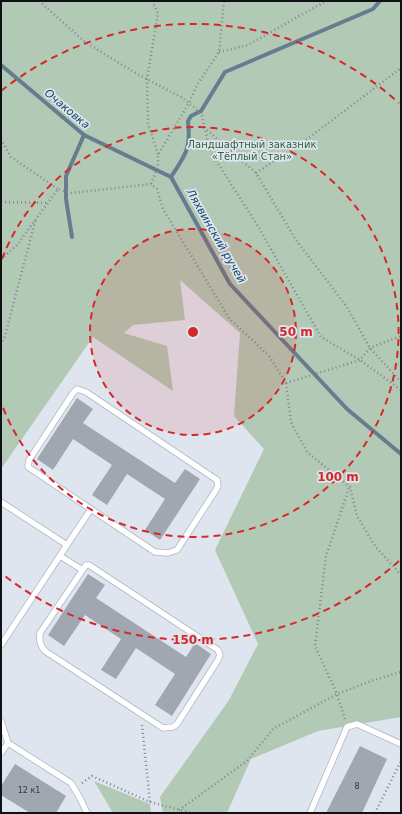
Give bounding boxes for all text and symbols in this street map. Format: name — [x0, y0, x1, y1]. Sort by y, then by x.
water label: Очаковка — [42, 86, 92, 132]
park label: Ландшафтный заказник «Тёплый Стан» — [188, 139, 316, 162]
water label: Ляхвинский ручей — [183, 186, 248, 285]
centre of rings — [186, 325, 200, 339]
text: 50 m — [279, 325, 313, 339]
text: 100 m — [317, 470, 359, 484]
text: 150 m — [172, 633, 214, 647]
house number: 8 — [354, 782, 360, 791]
house number: 12 к1 — [18, 786, 40, 795]

